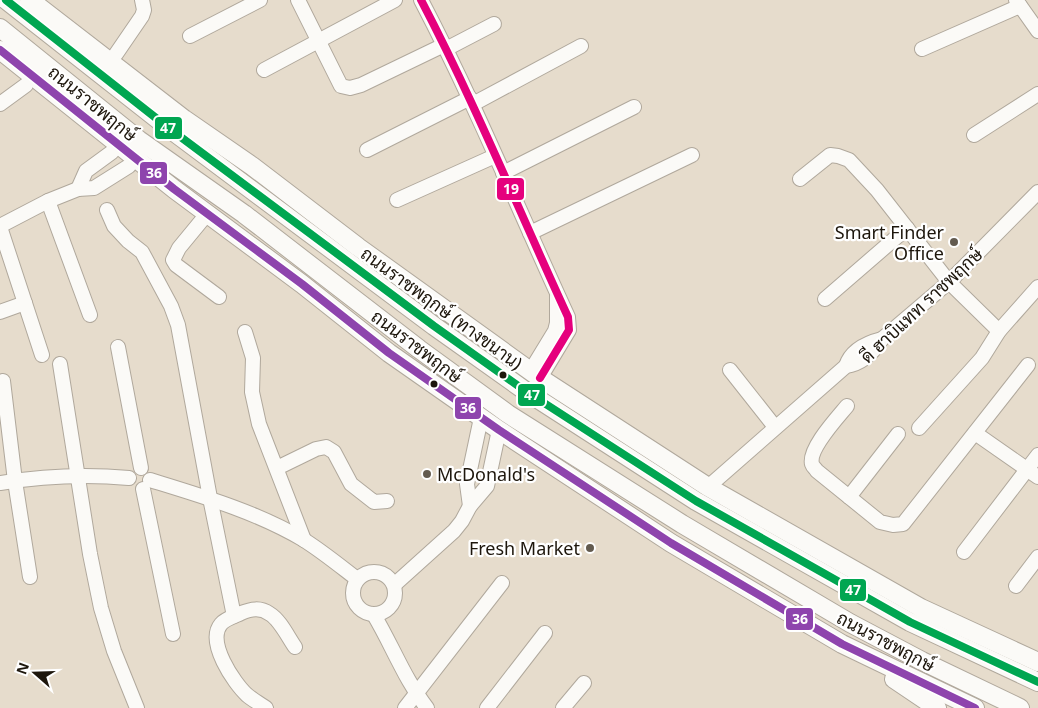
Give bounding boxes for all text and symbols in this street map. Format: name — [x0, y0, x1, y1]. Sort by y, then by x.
street label: ถนนราชพฤกษ์ — [44, 60, 143, 147]
line badge: 47 — [154, 116, 183, 140]
text: 47 — [160, 118, 176, 137]
line badge: 36 — [139, 161, 168, 185]
text: 36 — [146, 163, 162, 182]
line badge: 19 — [496, 177, 525, 201]
text: 19 — [503, 179, 519, 198]
place label: Smart Finder Office — [835, 220, 945, 265]
marker: Smart Finder Office — [948, 236, 960, 248]
street label: ดี ฮาบิแทท ราชพฤกษ์ — [855, 241, 988, 368]
street label: ถนนราชพฤกษ์ (ทางขนาน) — [357, 242, 527, 374]
street label: ถนนราชพฤกษ์ — [367, 305, 467, 387]
unlabelled marker — [498, 370, 508, 380]
unlabelled marker — [429, 379, 439, 389]
line badge: 47 — [517, 383, 546, 407]
text: 47 — [524, 385, 540, 404]
line badge: 36 — [454, 396, 482, 420]
text: 36 — [460, 398, 476, 417]
place label: McDonald's — [437, 462, 535, 486]
marker: McDonald's — [421, 468, 433, 480]
place label: Fresh Market — [469, 536, 580, 560]
marker: Fresh Market — [584, 542, 596, 554]
line badge: 47 — [839, 578, 867, 602]
text: 47 — [845, 580, 861, 599]
street label: ถนนราชพฤกษ์ — [833, 605, 940, 677]
line badge: 36 — [785, 607, 814, 631]
text: 36 — [792, 609, 808, 628]
north arrow — [10, 648, 60, 698]
text: N — [11, 660, 33, 677]

